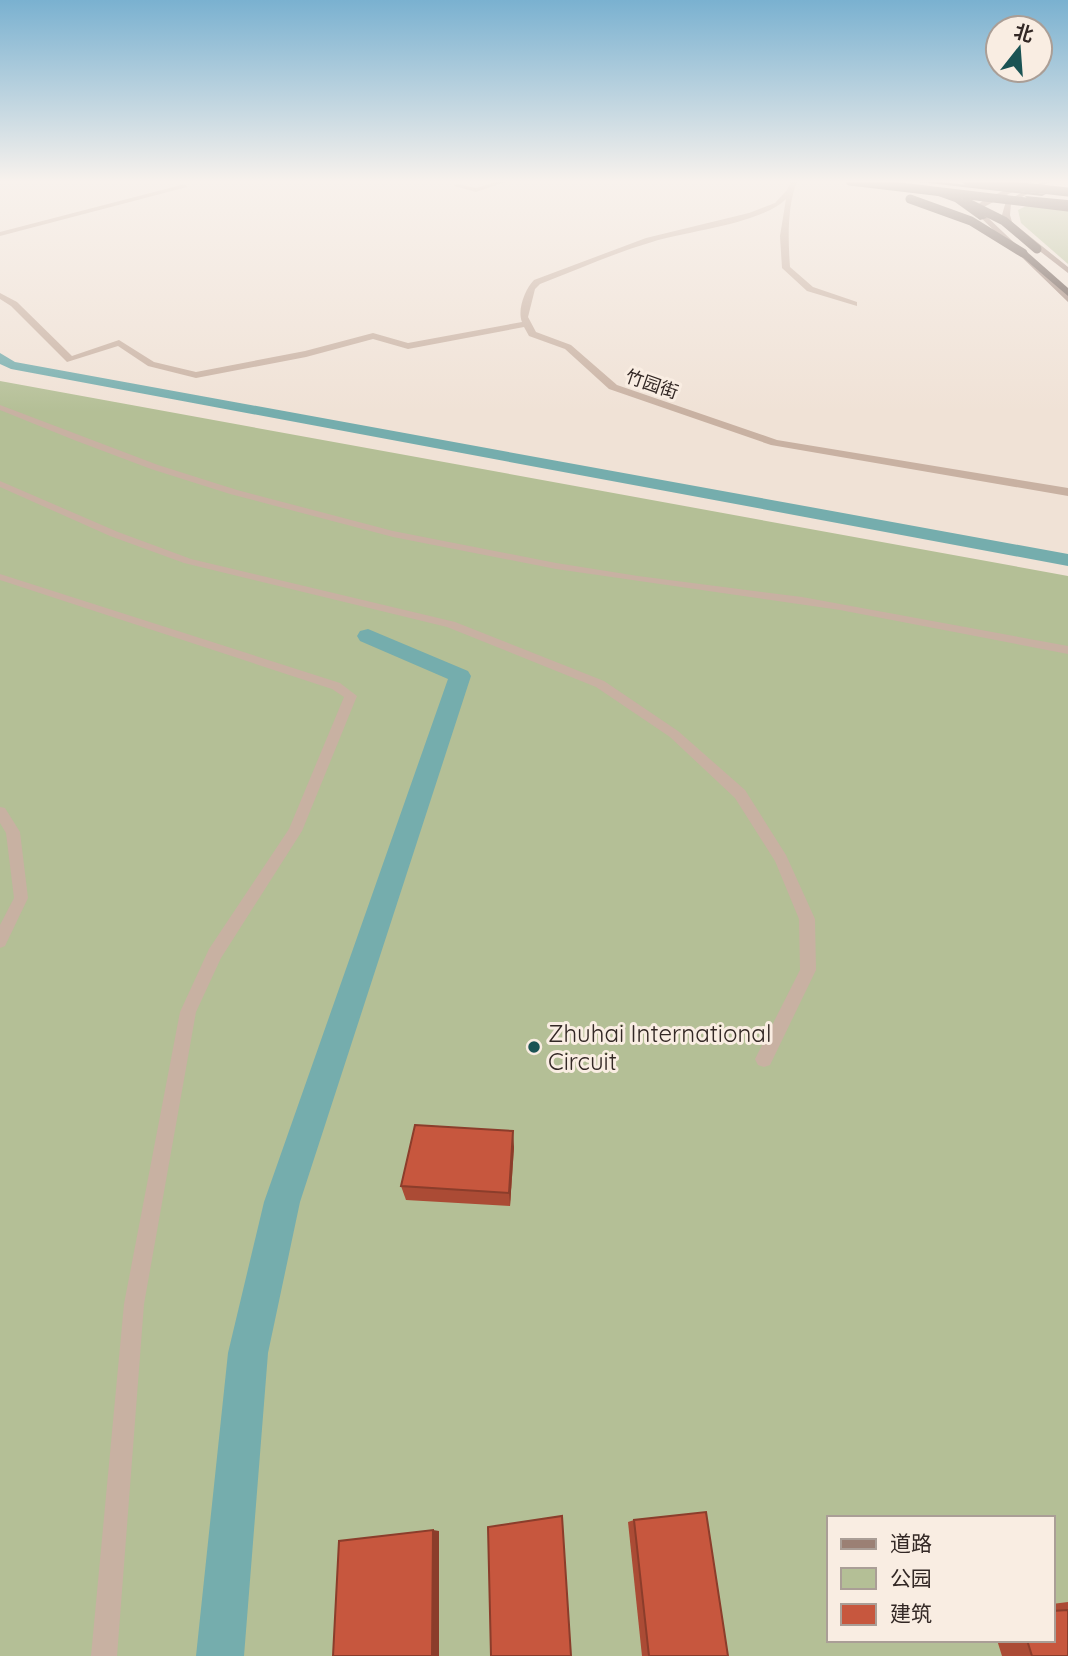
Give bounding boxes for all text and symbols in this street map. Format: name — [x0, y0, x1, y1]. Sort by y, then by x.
north arrow — [984, 14, 1054, 84]
text: 北 — [1011, 18, 1037, 47]
street label: 竹园街 — [623, 364, 681, 404]
place label: Zhuhai International Circuit — [548, 1018, 771, 1076]
marker: Zhuhai International Circuit — [526, 1039, 542, 1055]
legend — [827, 1516, 1054, 1642]
text: 道路 — [890, 1530, 932, 1556]
text: 公园 — [890, 1565, 932, 1591]
text: 建筑 — [890, 1600, 932, 1626]

